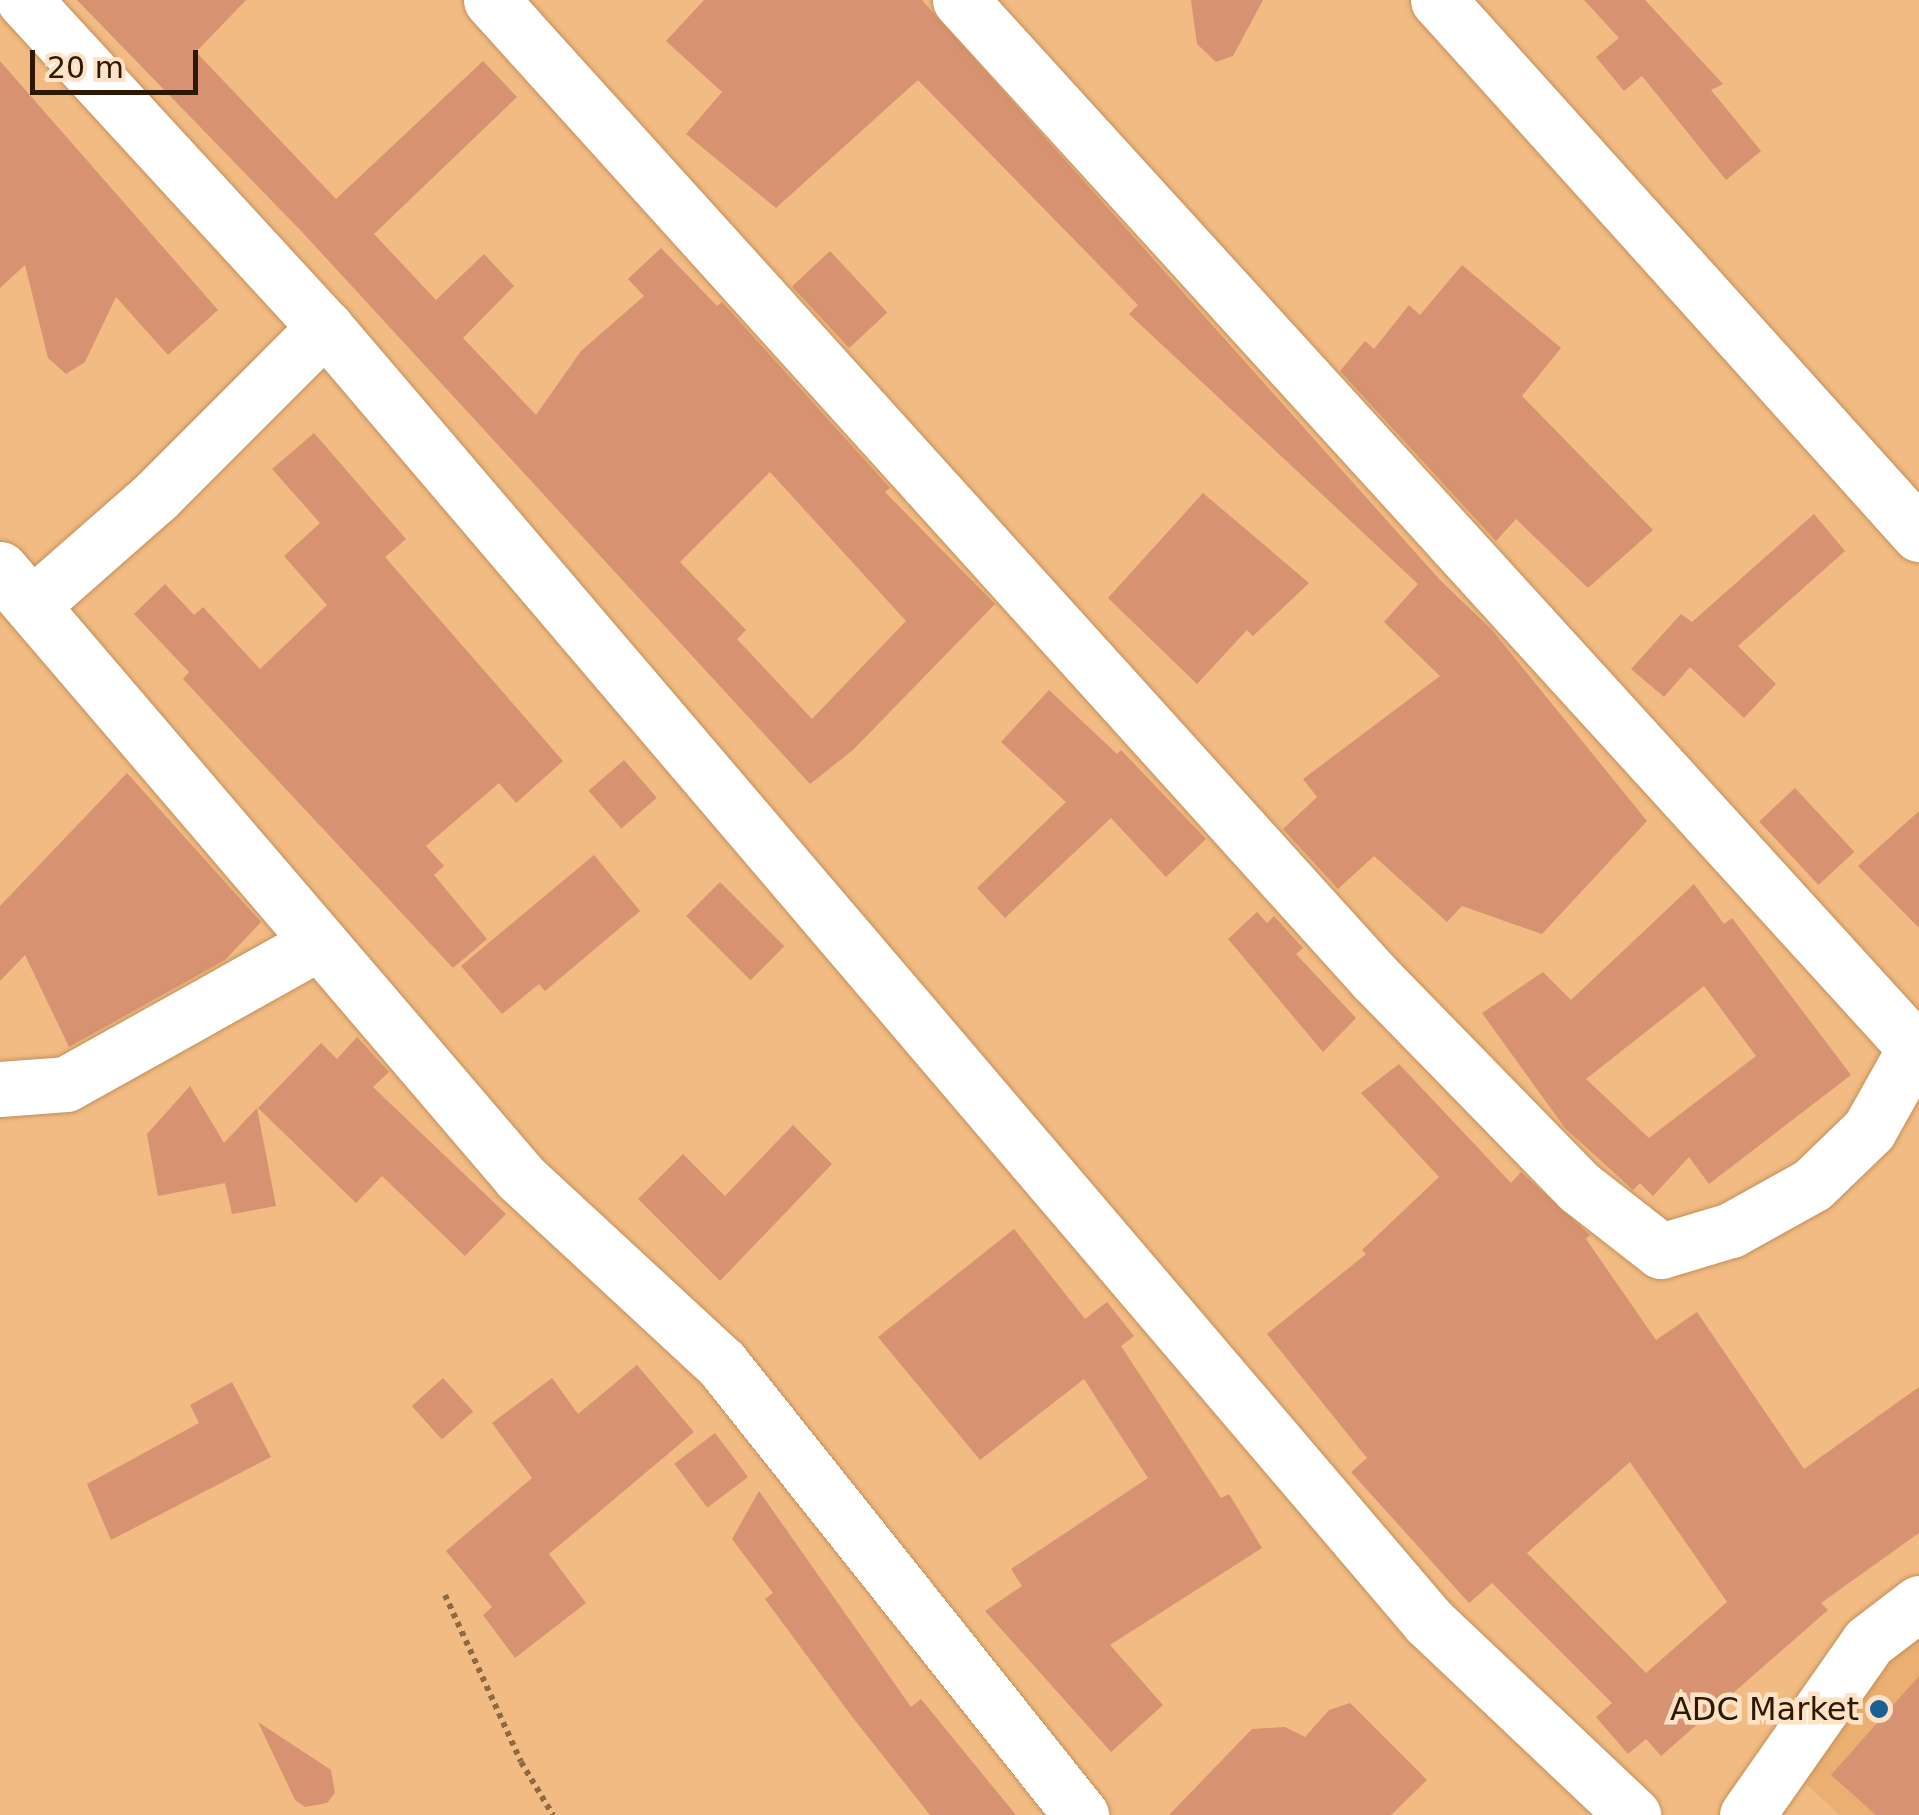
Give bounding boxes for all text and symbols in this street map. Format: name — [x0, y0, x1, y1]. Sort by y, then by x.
scale bar — [35, 30, 202, 92]
text: 20 m — [47, 50, 124, 85]
place label: ADC Market — [1670, 1690, 1859, 1728]
marker: ADC Market — [1868, 1698, 1890, 1720]

